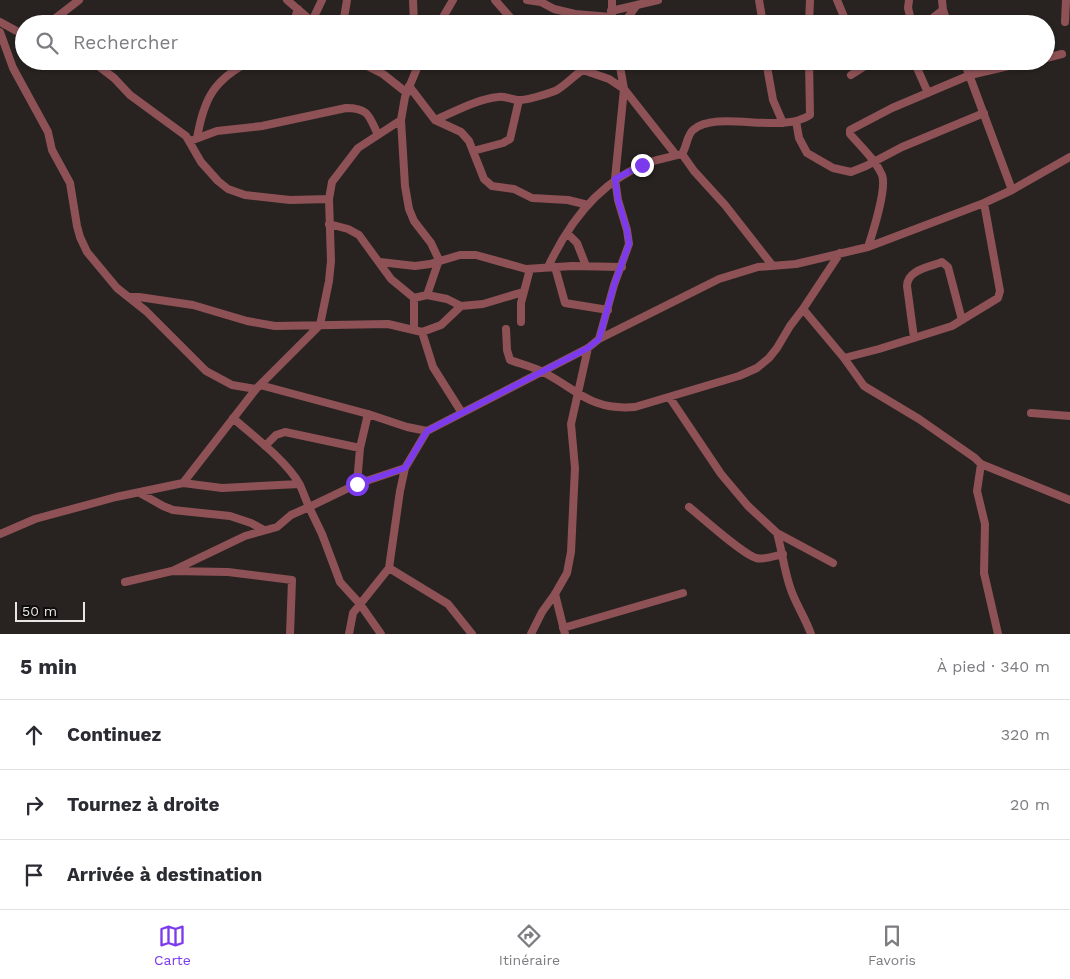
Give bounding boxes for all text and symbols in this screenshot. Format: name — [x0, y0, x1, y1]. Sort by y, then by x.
search box — [15, 15, 1055, 70]
icon: search — [33, 29, 61, 57]
text: Rechercher — [73, 31, 178, 54]
route end — [631, 154, 654, 177]
route start — [346, 473, 369, 496]
scale bar — [15, 599, 85, 622]
text: 50 m — [22, 603, 57, 619]
text: 5 min — [20, 654, 77, 679]
text: À pied · 340 m — [937, 657, 1050, 676]
icon: ahead — [20, 721, 48, 749]
text: Continuez — [67, 723, 161, 746]
text: 320 m — [1001, 725, 1050, 744]
icon: right — [20, 791, 48, 819]
text: Tournez à droite — [67, 793, 219, 816]
text: 20 m — [1010, 795, 1050, 814]
icon: arrive — [20, 861, 48, 889]
text: Arrivée à destination — [67, 863, 262, 886]
tab: Carte — [154, 922, 191, 968]
tab: Itinéraire — [499, 922, 560, 968]
tab: Favoris — [868, 922, 916, 968]

